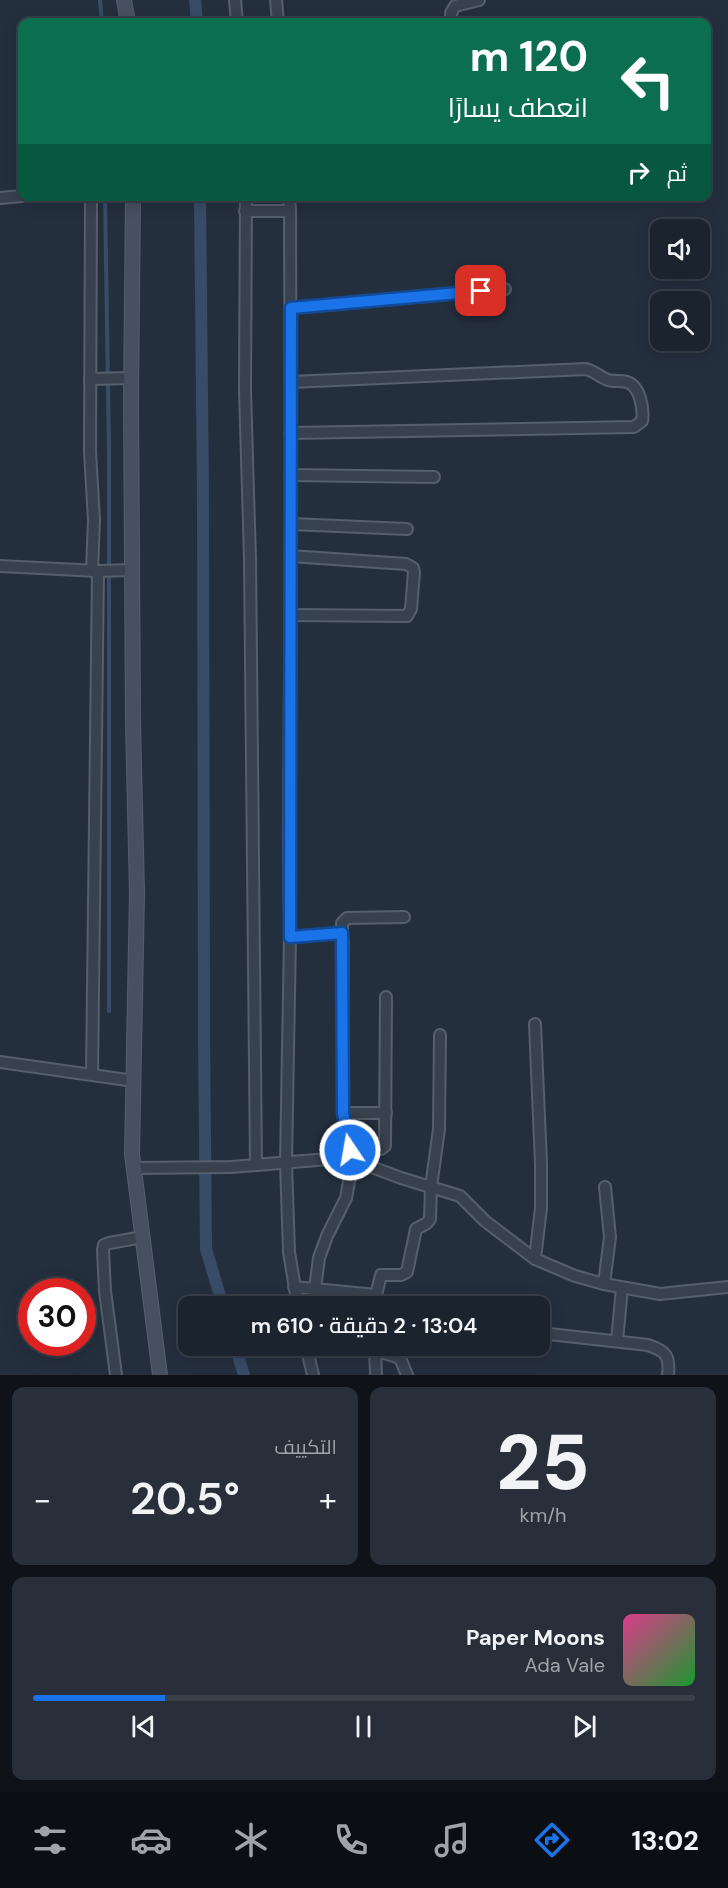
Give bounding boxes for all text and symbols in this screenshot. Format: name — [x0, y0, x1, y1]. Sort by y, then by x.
text: 120 m — [470, 29, 588, 84]
icon: left — [609, 42, 687, 120]
text: انعطف يسارًا — [448, 90, 588, 125]
icon: right — [622, 156, 655, 189]
text: ثم — [667, 159, 687, 188]
map controls — [650, 219, 710, 351]
button: sound — [650, 219, 710, 279]
pin — [455, 265, 506, 316]
icon: arrive — [464, 274, 497, 307]
button: search — [650, 291, 710, 351]
position arrow — [318, 1118, 382, 1182]
speed limit sign: 30 — [18, 1278, 96, 1356]
text: 13:04 · 2 دقيقة · 610 m — [251, 1311, 477, 1340]
text: 25 — [496, 1412, 590, 1513]
text: التكييف — [274, 1434, 337, 1460]
text: 20.5° — [130, 1469, 240, 1528]
text: − — [33, 1478, 51, 1521]
text: + — [319, 1478, 337, 1521]
text: km/h — [519, 1502, 567, 1528]
text: Paper Moons — [466, 1623, 605, 1652]
text: Ada Vale — [525, 1652, 605, 1678]
icon: previous — [127, 1710, 160, 1743]
icon: pause — [347, 1710, 380, 1743]
icon: next — [568, 1710, 601, 1743]
icon: filters — [29, 1819, 71, 1861]
icon: car — [130, 1819, 172, 1861]
icon: climate — [230, 1819, 272, 1861]
icon: phone — [330, 1819, 372, 1861]
icon: music — [431, 1819, 473, 1861]
icon: directions — [531, 1819, 573, 1861]
text: 13:02 — [631, 1823, 699, 1858]

